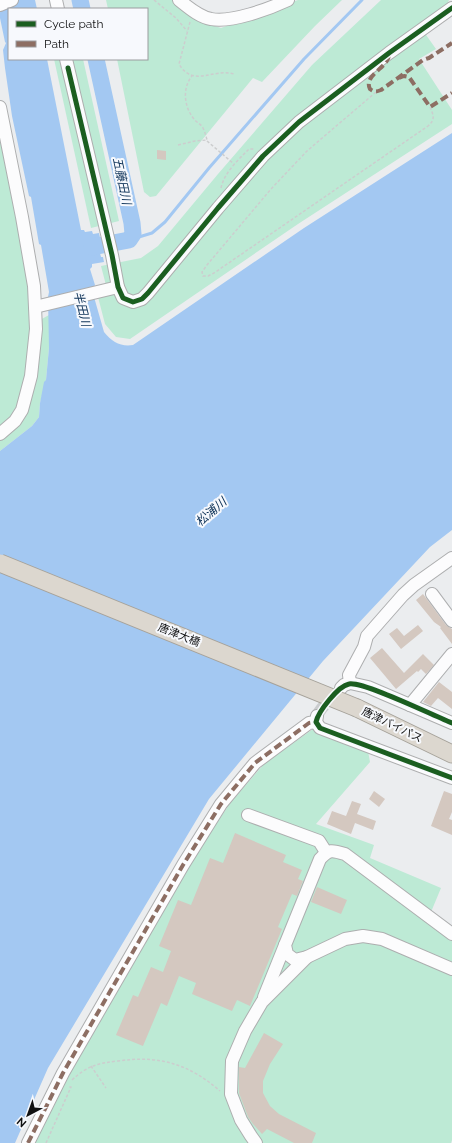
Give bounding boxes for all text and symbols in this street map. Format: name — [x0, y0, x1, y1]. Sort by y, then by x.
legend — [8, 8, 148, 60]
text: Cycle path — [44, 17, 103, 31]
text: Path — [44, 37, 69, 51]
water label: 五藤田川 — [110, 156, 134, 208]
water label: 半田川 — [71, 290, 94, 330]
water label: 松浦川 — [193, 494, 231, 529]
street label: 唐津大橋 — [156, 621, 202, 649]
street label: 唐津バイパス — [360, 705, 424, 745]
north arrow — [8, 1095, 48, 1135]
text: N — [14, 1115, 29, 1130]

